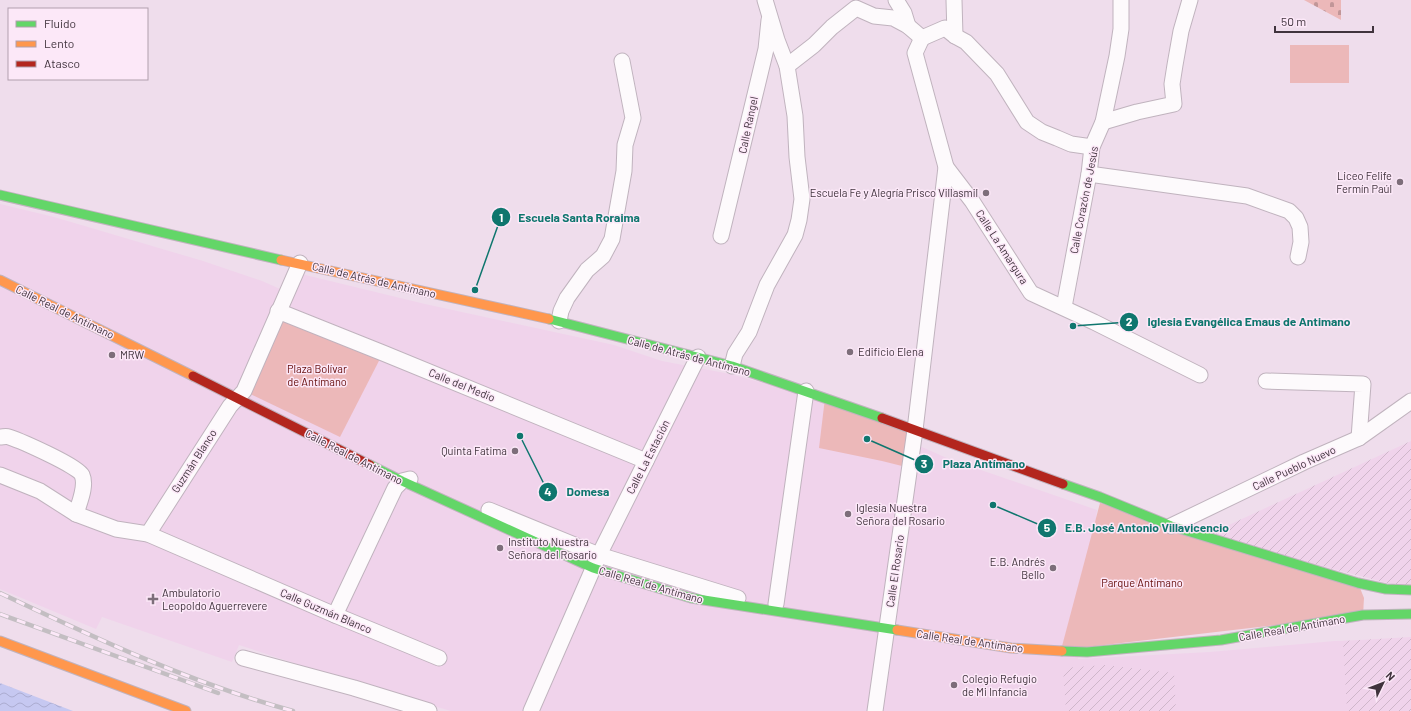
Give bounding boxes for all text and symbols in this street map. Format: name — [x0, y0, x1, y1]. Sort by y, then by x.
legend — [8, 8, 148, 80]
scale bar — [1275, 8, 1373, 34]
text: 50 m — [1281, 14, 1306, 28]
text: Fluido — [44, 16, 76, 30]
text: Lento — [44, 36, 74, 50]
text: Atasco — [44, 56, 80, 70]
street label: Calle Rangel — [735, 95, 760, 155]
street label: Calle Corazón de Jesús — [1067, 145, 1100, 255]
place label: Liceo Felife Fermín Paúl — [1336, 169, 1392, 195]
marker: Liceo Felife Fermín Paúl — [1395, 177, 1405, 187]
place label: Escuela Fe y Alegría Prisco Villasmil — [810, 186, 978, 199]
marker: Escuela Fe y Alegría Prisco Villasmil — [981, 188, 991, 198]
callout: Escuela Santa Roraima — [491, 205, 648, 229]
street label: Calle La Amargura — [974, 207, 1031, 286]
text: 1 — [499, 210, 503, 224]
text: Escuela Santa Roraima — [518, 210, 640, 224]
street label: Calle de Atrás de Antímano — [311, 259, 437, 300]
street label: Calle Real de Antímano — [14, 282, 117, 341]
callout: Iglesia Evangélica Emaus de Antimano — [1119, 310, 1358, 334]
text: 2 — [1126, 314, 1133, 328]
text: Iglesia Evangélica Emaus de Antimano — [1147, 314, 1351, 328]
street label: Calle de Atrás de Antímano — [626, 333, 752, 378]
place label: Edificio Elena — [858, 345, 924, 358]
marker: Edificio Elena — [845, 347, 855, 357]
place label: MRW — [120, 348, 144, 361]
marker: MRW — [107, 350, 117, 360]
park label: Plaza Bolívar de Antímano — [287, 362, 347, 388]
street label: Calle del Medio — [427, 365, 497, 404]
street label: Calle La Estación — [623, 418, 672, 496]
street label: Calle Real de Antímano — [303, 426, 405, 487]
street label: Guzmán Blanco — [168, 427, 219, 495]
street label: Calle Pueblo Nuevo — [1250, 443, 1338, 493]
place label: Quinta Fatima — [441, 444, 507, 457]
marker: Quinta Fatima — [510, 446, 520, 456]
callout: Plaza Antímano — [914, 452, 1033, 476]
text: 3 — [921, 456, 927, 470]
text: Plaza Antímano — [943, 456, 1025, 470]
callout: Domesa — [538, 480, 617, 504]
text: 4 — [544, 484, 552, 498]
text: Domesa — [567, 484, 609, 498]
place label: Iglesia Nuestra Señora del Rosario — [856, 501, 945, 527]
marker: Iglesia Nuestra Señora del Rosario — [843, 509, 853, 519]
callout: E.B. José Antonio Villavicencio — [1037, 516, 1237, 540]
text: 5 — [1044, 520, 1051, 534]
text: E.B. José Antonio Villavicencio — [1065, 520, 1229, 534]
street label: Calle El Rosario — [883, 534, 906, 608]
place label: Instituto Nuestra Señora del Rosario — [508, 535, 597, 561]
marker: Instituto Nuestra Señora del Rosario — [495, 543, 505, 553]
place label: E.B. Andrés Bello — [990, 555, 1045, 581]
street label: Calle Real de Antímano — [598, 563, 705, 606]
marker: E.B. Andrés Bello — [1048, 563, 1058, 573]
park label: Parque Antímano — [1101, 576, 1183, 589]
street label: Calle Guzmán Blanco — [278, 585, 374, 636]
place label: Ambulatorio Leopoldo Aguerrevere — [162, 586, 267, 612]
marker: Ambulatorio Leopoldo Aguerrevere — [147, 593, 159, 605]
street label: Calle Real de Antímano — [1238, 612, 1346, 643]
street label: Calle Real de Antímano — [916, 627, 1024, 654]
north arrow — [1363, 663, 1403, 703]
text: N — [1383, 669, 1398, 683]
place label: Colegio Refugio de Mi Infancia — [962, 672, 1037, 698]
marker: Colegio Refugio de Mi Infancia — [949, 680, 959, 690]

